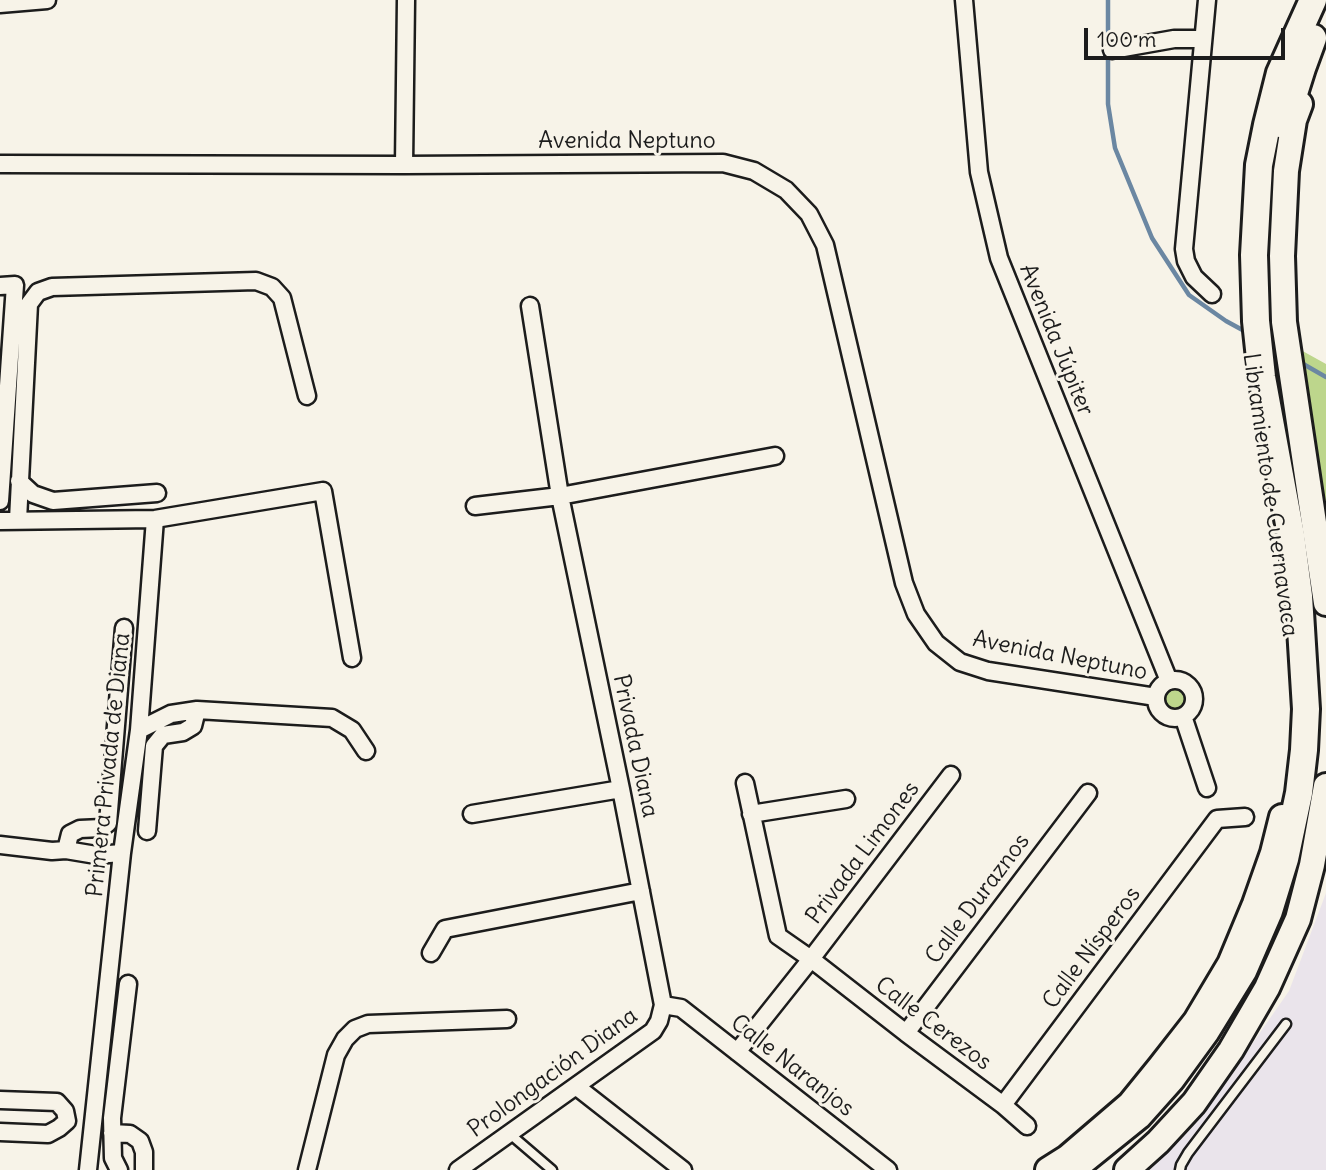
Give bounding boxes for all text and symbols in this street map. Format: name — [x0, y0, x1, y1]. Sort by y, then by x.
scale bar — [1088, 14, 1289, 58]
text: 100 m — [1097, 26, 1156, 53]
street label: Avenida Neptuno — [538, 127, 716, 155]
street label: Avenida Júpiter — [1013, 260, 1099, 420]
street label: Libramiento de Cuernavaca — [1236, 352, 1304, 638]
street label: Avenida Neptuno — [970, 626, 1150, 686]
street label: Primera Privada de Diana — [81, 632, 137, 898]
street label: Privada Diana — [606, 672, 664, 820]
street label: Privada Limones — [800, 776, 926, 930]
street label: Calle Duraznos — [920, 828, 1036, 970]
street label: Calle Nísperos — [1037, 882, 1147, 1014]
street label: Calle Cerezos — [869, 971, 997, 1077]
street label: Prolongación Diana — [463, 1002, 643, 1144]
street label: Calle Naranjos — [725, 1009, 859, 1123]

